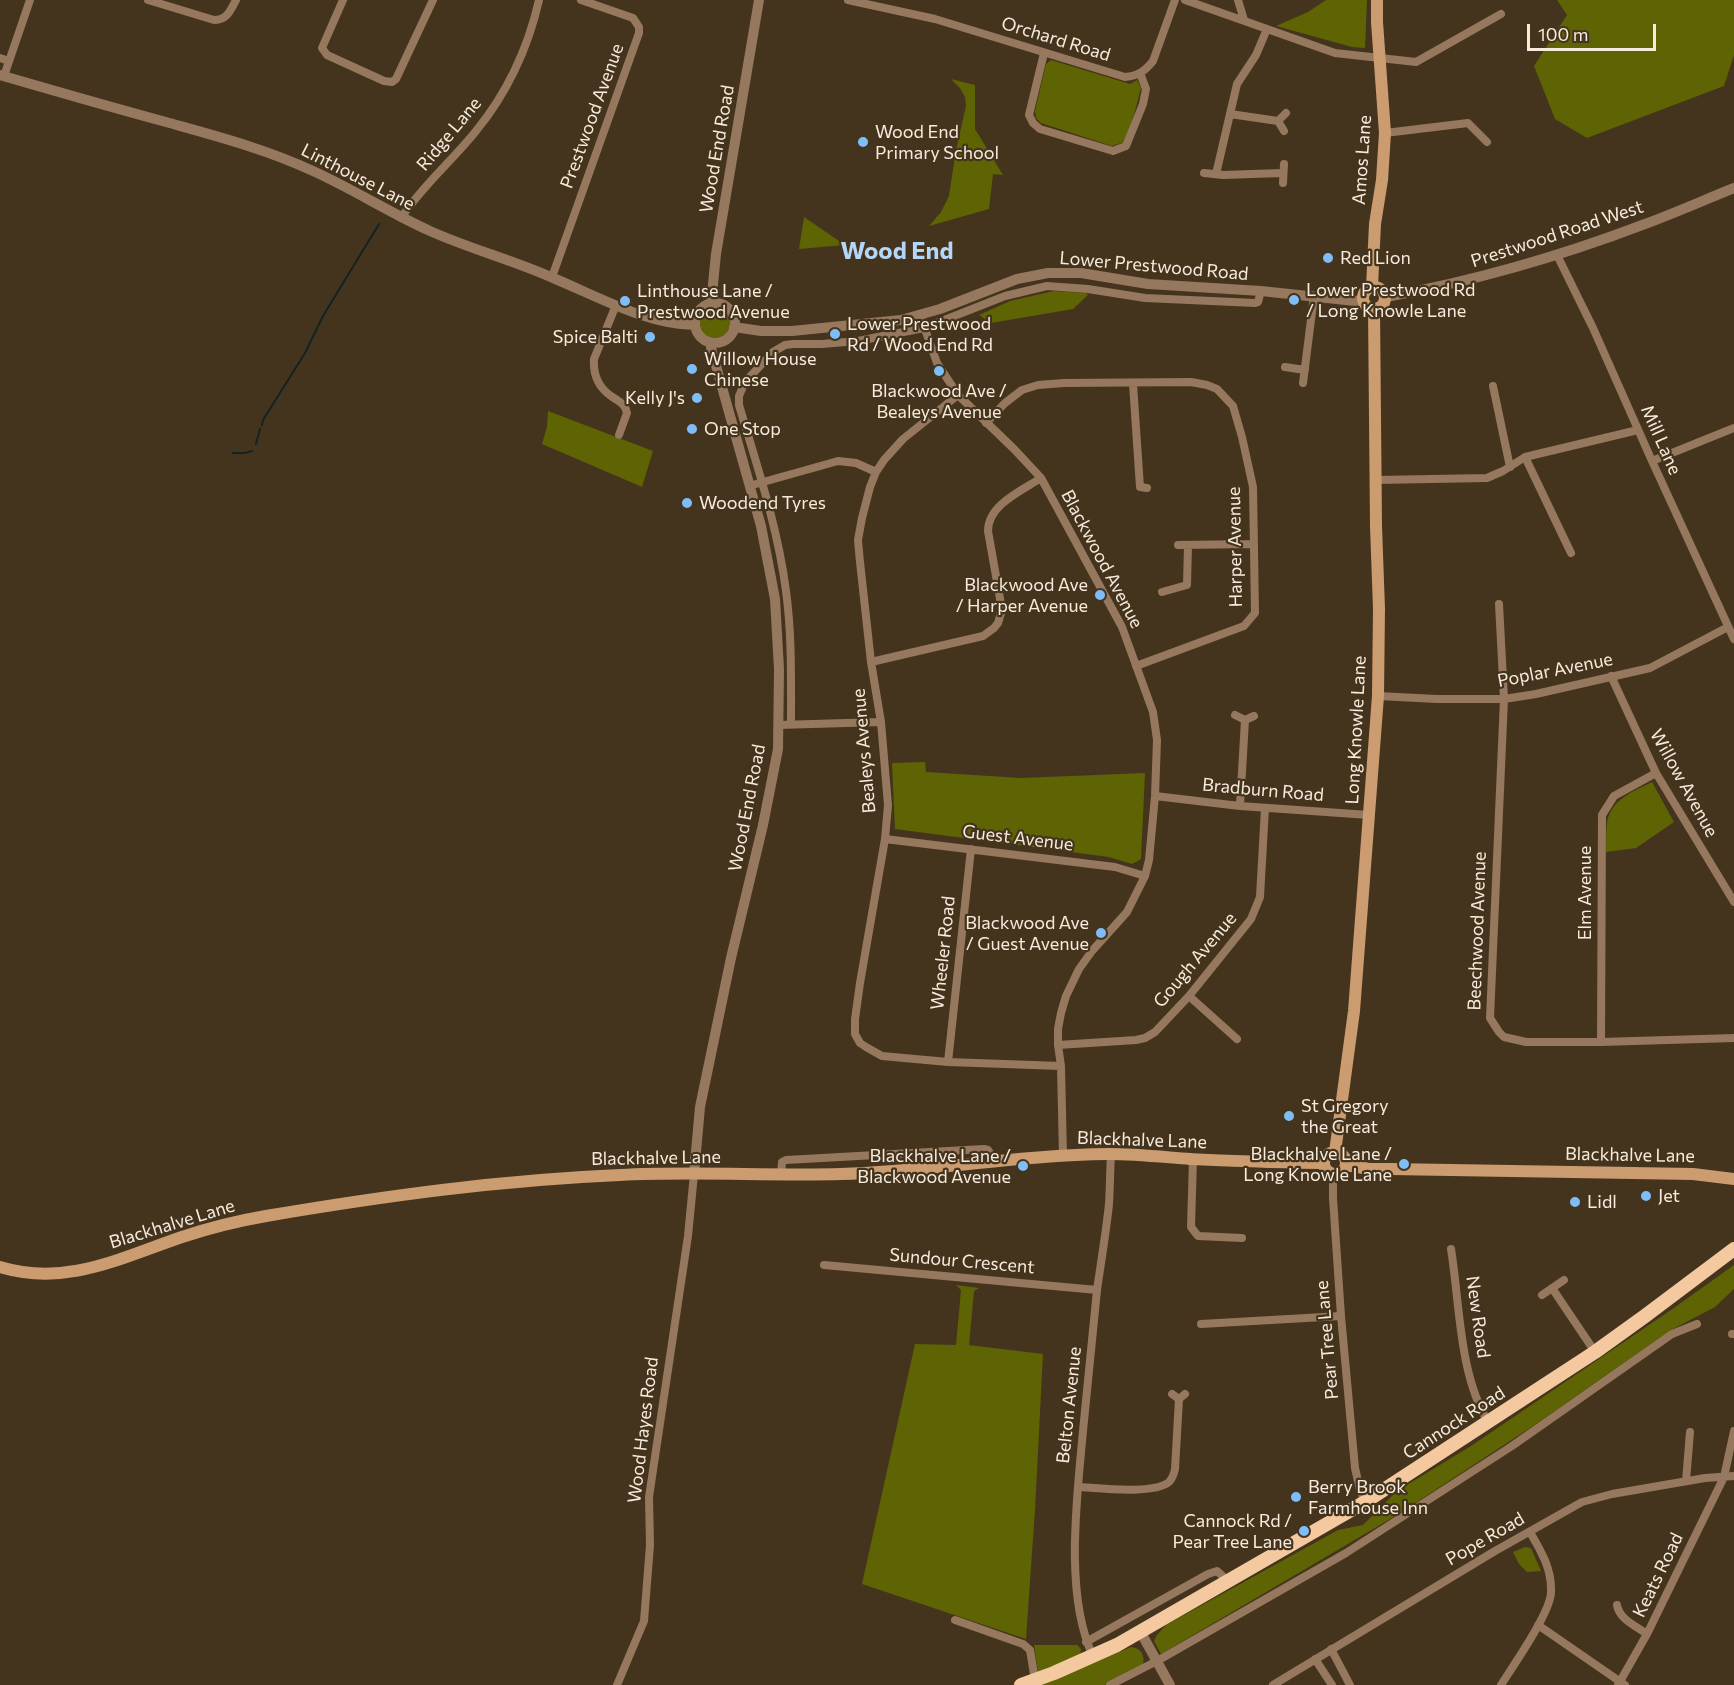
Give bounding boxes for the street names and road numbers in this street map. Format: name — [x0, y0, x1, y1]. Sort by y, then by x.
street label: Orchard Road — [999, 12, 1113, 66]
street label: Prestwood Avenue — [556, 41, 628, 191]
street label: Wood End Road — [695, 83, 739, 215]
street label: Ridge Lane — [412, 93, 486, 175]
street label: Amos Lane — [1348, 114, 1376, 206]
street label: Linthouse Lane — [298, 139, 418, 215]
street label: Prestwood Road West — [1468, 196, 1646, 272]
street label: Lower Prestwood Road — [1059, 247, 1249, 285]
street label: Mill Lane — [1636, 402, 1686, 478]
street label: Blackwood Avenue — [1056, 486, 1148, 632]
street label: Harper Avenue — [1223, 486, 1247, 608]
street label: Poplar Avenue — [1496, 648, 1614, 692]
street label: Long Knowle Lane — [1341, 655, 1371, 805]
street label: Bealeys Avenue — [848, 688, 880, 814]
street label: Willow Avenue — [1645, 725, 1723, 841]
street label: Wood End Road — [724, 742, 770, 874]
street label: Bradburn Road — [1201, 774, 1325, 806]
street label: Guest Avenue — [961, 820, 1075, 856]
street label: Elm Avenue — [1574, 846, 1596, 940]
street label: Beechwood Avenue — [1463, 851, 1491, 1011]
street label: Wheeler Road — [926, 895, 960, 1011]
street label: Gough Avenue — [1149, 908, 1241, 1012]
street label: Blackhalve Lane — [1077, 1127, 1207, 1153]
street label: Blackhalve Lane — [1565, 1143, 1695, 1167]
street label: Blackhalve Lane — [591, 1146, 721, 1170]
street label: Blackhalve Lane — [107, 1195, 237, 1253]
street label: Sundour Crescent — [888, 1244, 1036, 1278]
street label: New Road — [1462, 1275, 1494, 1359]
street label: Pear Tree Lane — [1311, 1280, 1343, 1400]
street label: Belton Avenue — [1052, 1345, 1086, 1465]
street label: Wood Hayes Road — [623, 1356, 663, 1504]
street label: Cannock Road — [1399, 1382, 1509, 1464]
street label: Pope Road — [1442, 1508, 1528, 1570]
street label: Keats Road — [1628, 1529, 1688, 1621]

